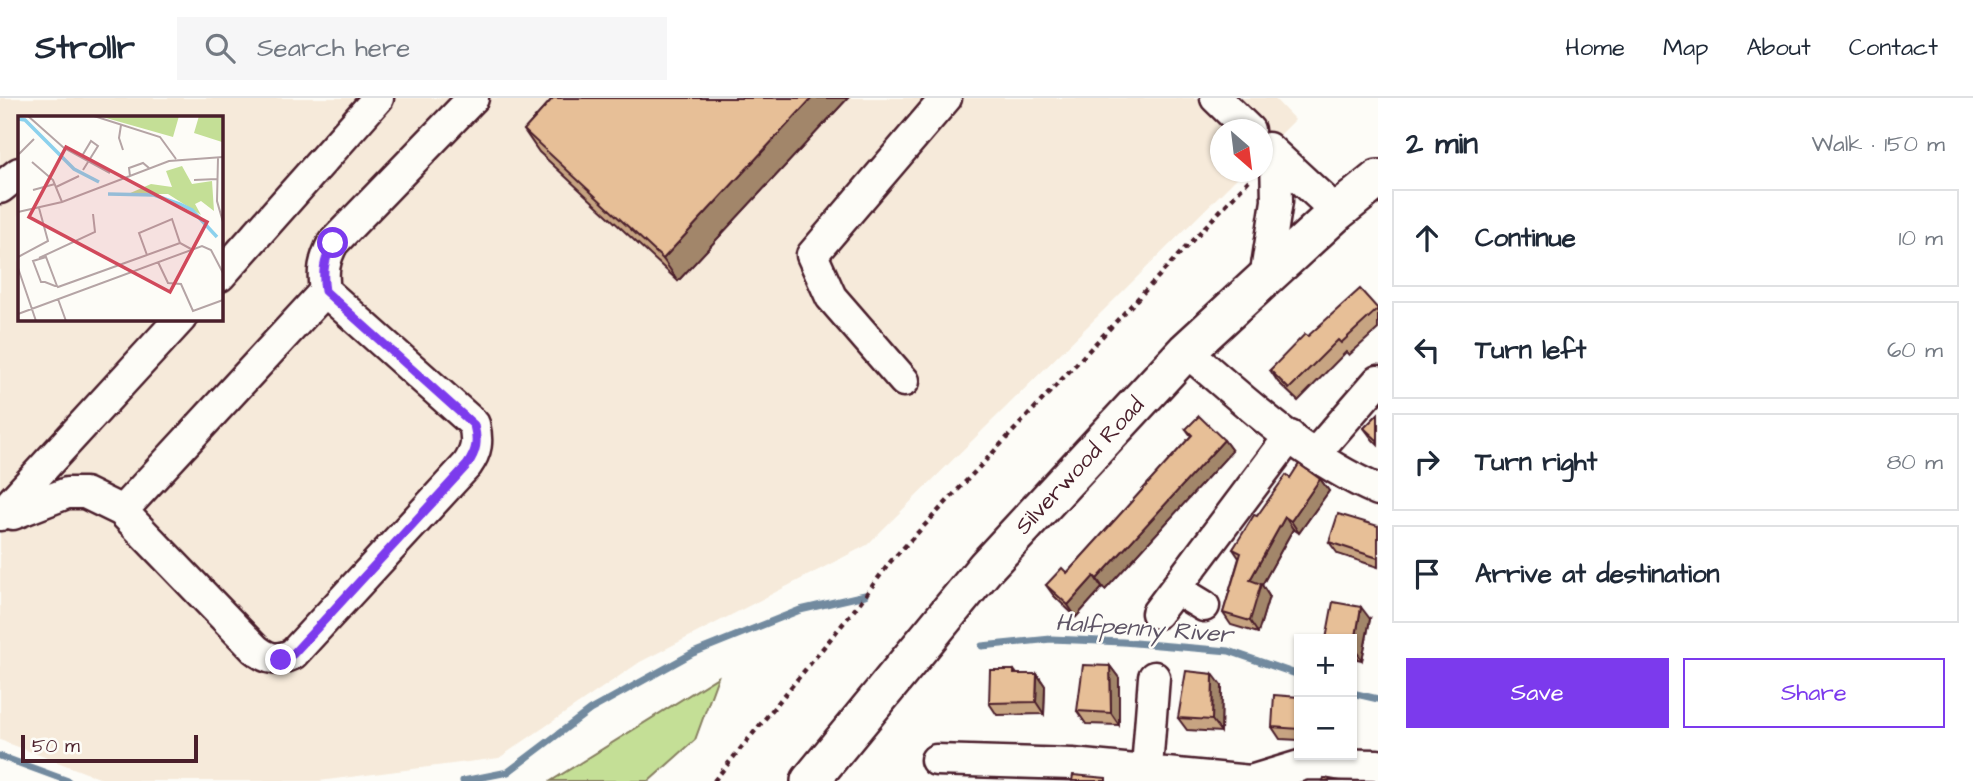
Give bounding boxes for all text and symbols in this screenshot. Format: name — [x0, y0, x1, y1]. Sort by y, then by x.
search box — [177, 17, 667, 80]
text: Strollr — [35, 25, 135, 71]
icon: search — [201, 29, 239, 67]
text: Search here — [257, 30, 410, 66]
text: Home — [1565, 31, 1625, 65]
text: Map — [1663, 31, 1708, 65]
text: About — [1746, 31, 1811, 65]
text: Contact — [1849, 31, 1938, 65]
inset map — [18, 116, 222, 320]
north arrow — [1210, 119, 1273, 182]
text: 2 min — [1406, 123, 1478, 165]
text: Walk · 150 m — [1811, 128, 1945, 160]
icon: ahead — [1408, 219, 1446, 257]
text: Continue — [1475, 220, 1576, 256]
text: 10 m — [1898, 222, 1943, 254]
route start — [317, 227, 348, 258]
icon: left — [1408, 331, 1446, 369]
text: Turn left — [1475, 332, 1586, 368]
text: 60 m — [1887, 334, 1943, 366]
street label: Silverwood Road — [1008, 390, 1152, 542]
icon: right — [1408, 443, 1446, 481]
text: Turn right — [1475, 444, 1597, 480]
text: 80 m — [1886, 446, 1943, 478]
icon: arrive — [1408, 555, 1446, 593]
text: Arrive at destination — [1475, 556, 1720, 592]
water label: Halfpenny River — [1054, 606, 1236, 652]
map controls — [1294, 634, 1357, 760]
button: + — [1294, 634, 1357, 697]
route end — [265, 644, 296, 675]
button: Save — [1406, 658, 1669, 728]
button: Share — [1683, 658, 1945, 728]
button: − — [1294, 697, 1357, 760]
scale bar — [21, 732, 198, 764]
text: 50 m — [32, 733, 80, 760]

